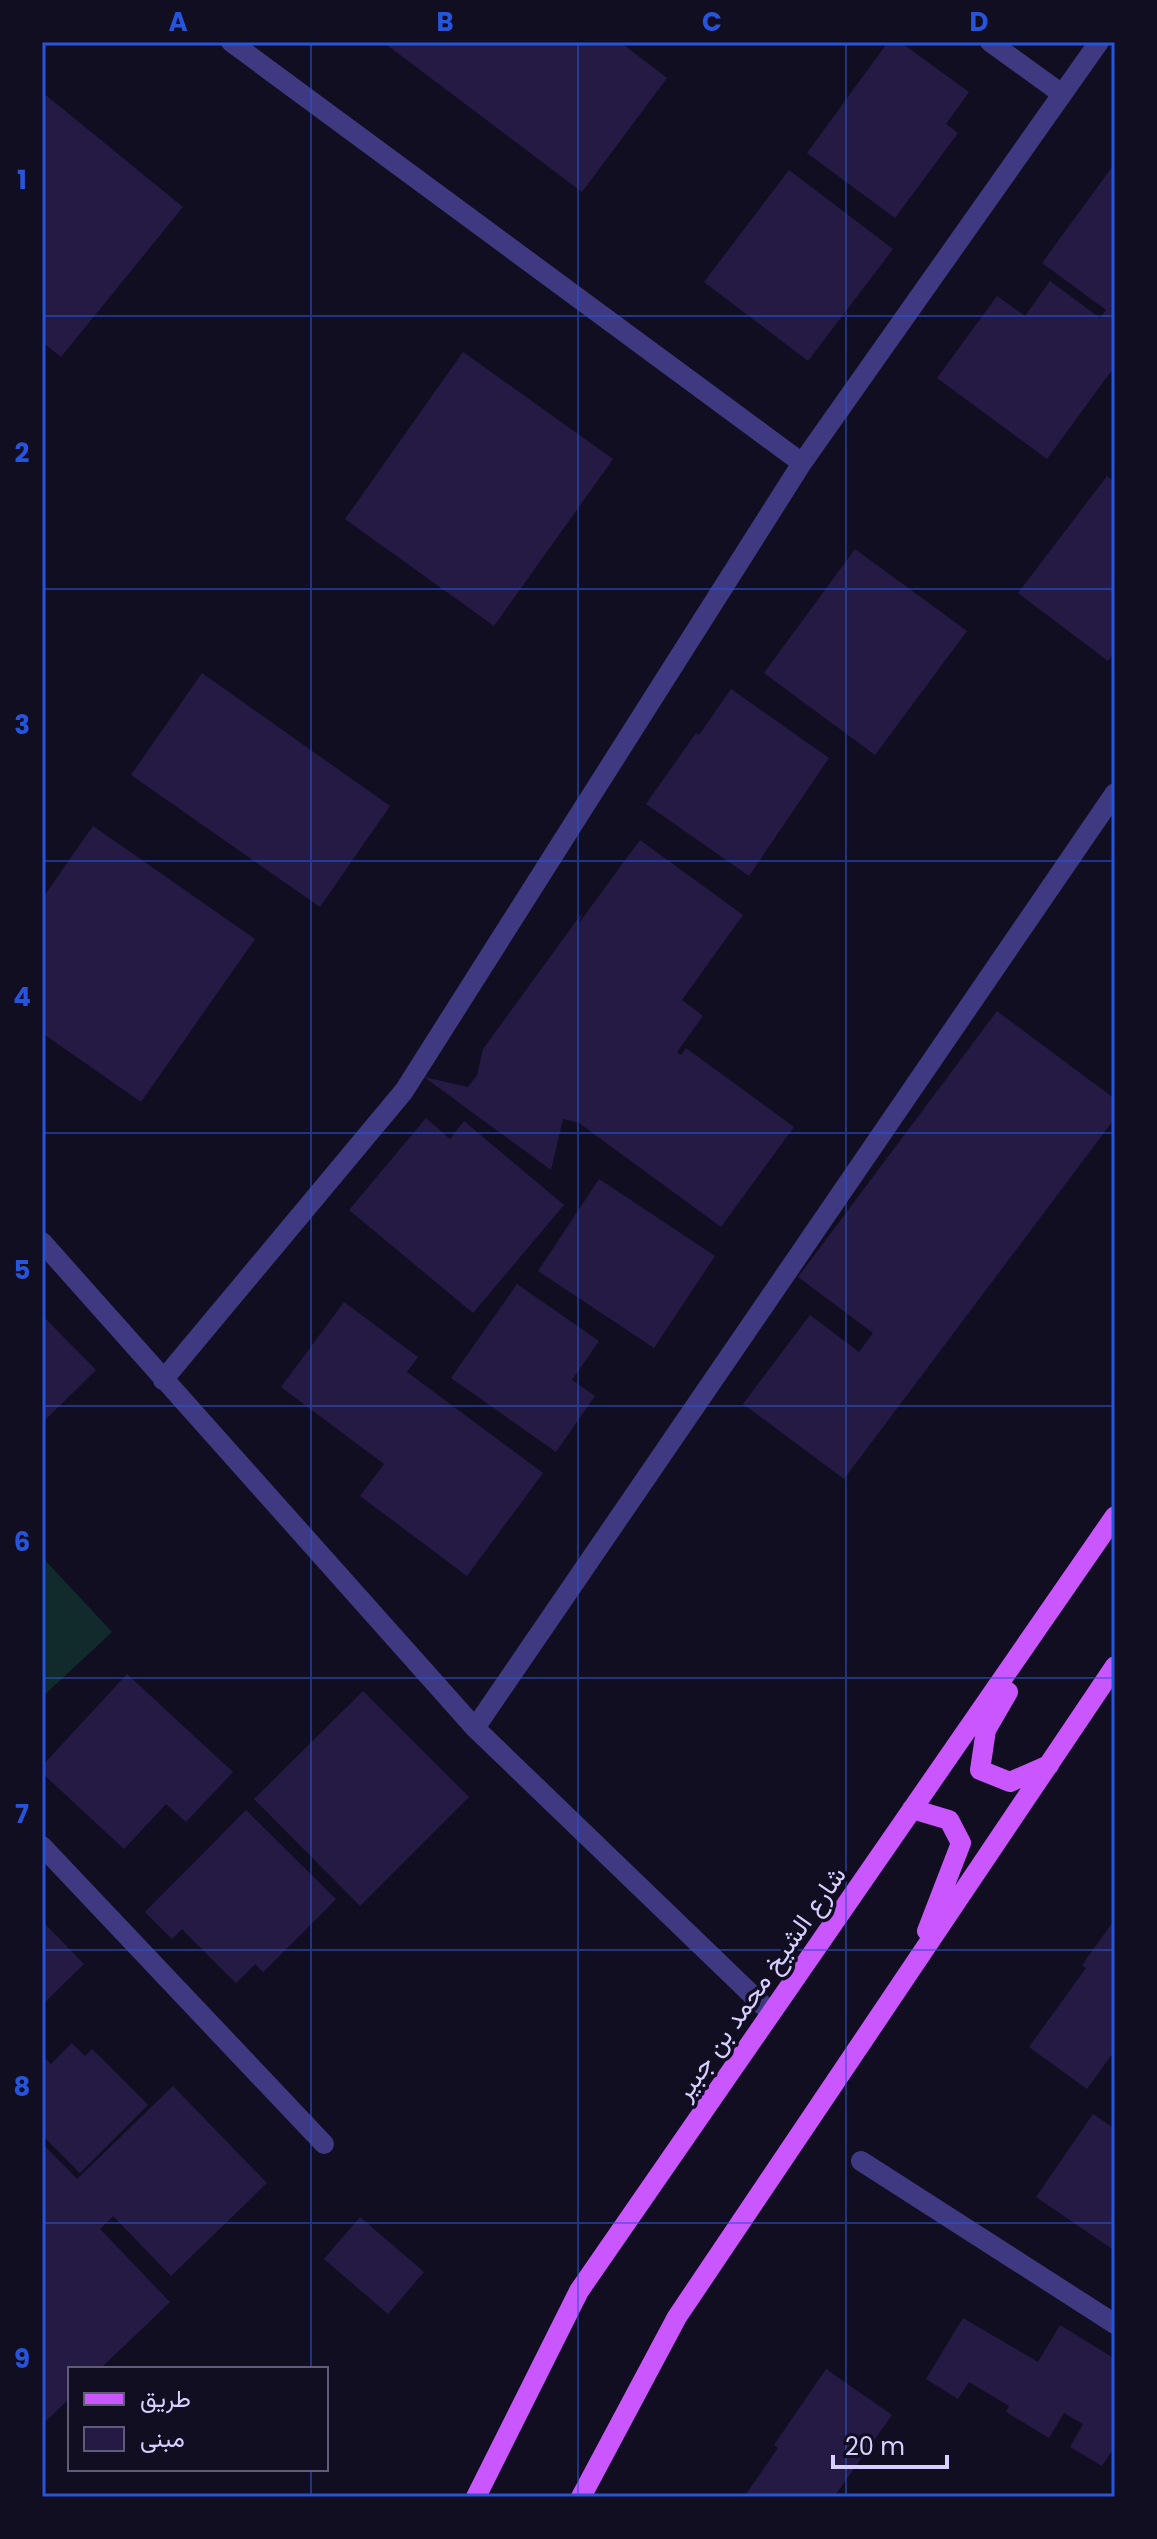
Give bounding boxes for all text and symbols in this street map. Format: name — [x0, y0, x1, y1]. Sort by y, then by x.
text: A — [168, 4, 188, 40]
text: B — [436, 4, 454, 40]
text: C — [702, 4, 722, 40]
text: D — [970, 4, 989, 40]
text: 1 — [17, 162, 27, 198]
text: 2 — [15, 435, 30, 471]
text: 3 — [14, 707, 30, 743]
text: 4 — [13, 979, 31, 1015]
text: 5 — [14, 1252, 30, 1288]
text: 6 — [14, 1524, 30, 1560]
text: 7 — [15, 1796, 29, 1832]
street label: شارع الشيخ محمد بن جبير — [665, 1859, 854, 2108]
text: 8 — [14, 2069, 30, 2105]
text: 9 — [14, 2341, 30, 2377]
legend — [68, 2367, 328, 2471]
text: طريق — [140, 2382, 191, 2415]
scale bar — [833, 2419, 947, 2469]
text: مبنى — [140, 2422, 185, 2455]
text: 20 m — [845, 2430, 905, 2463]

